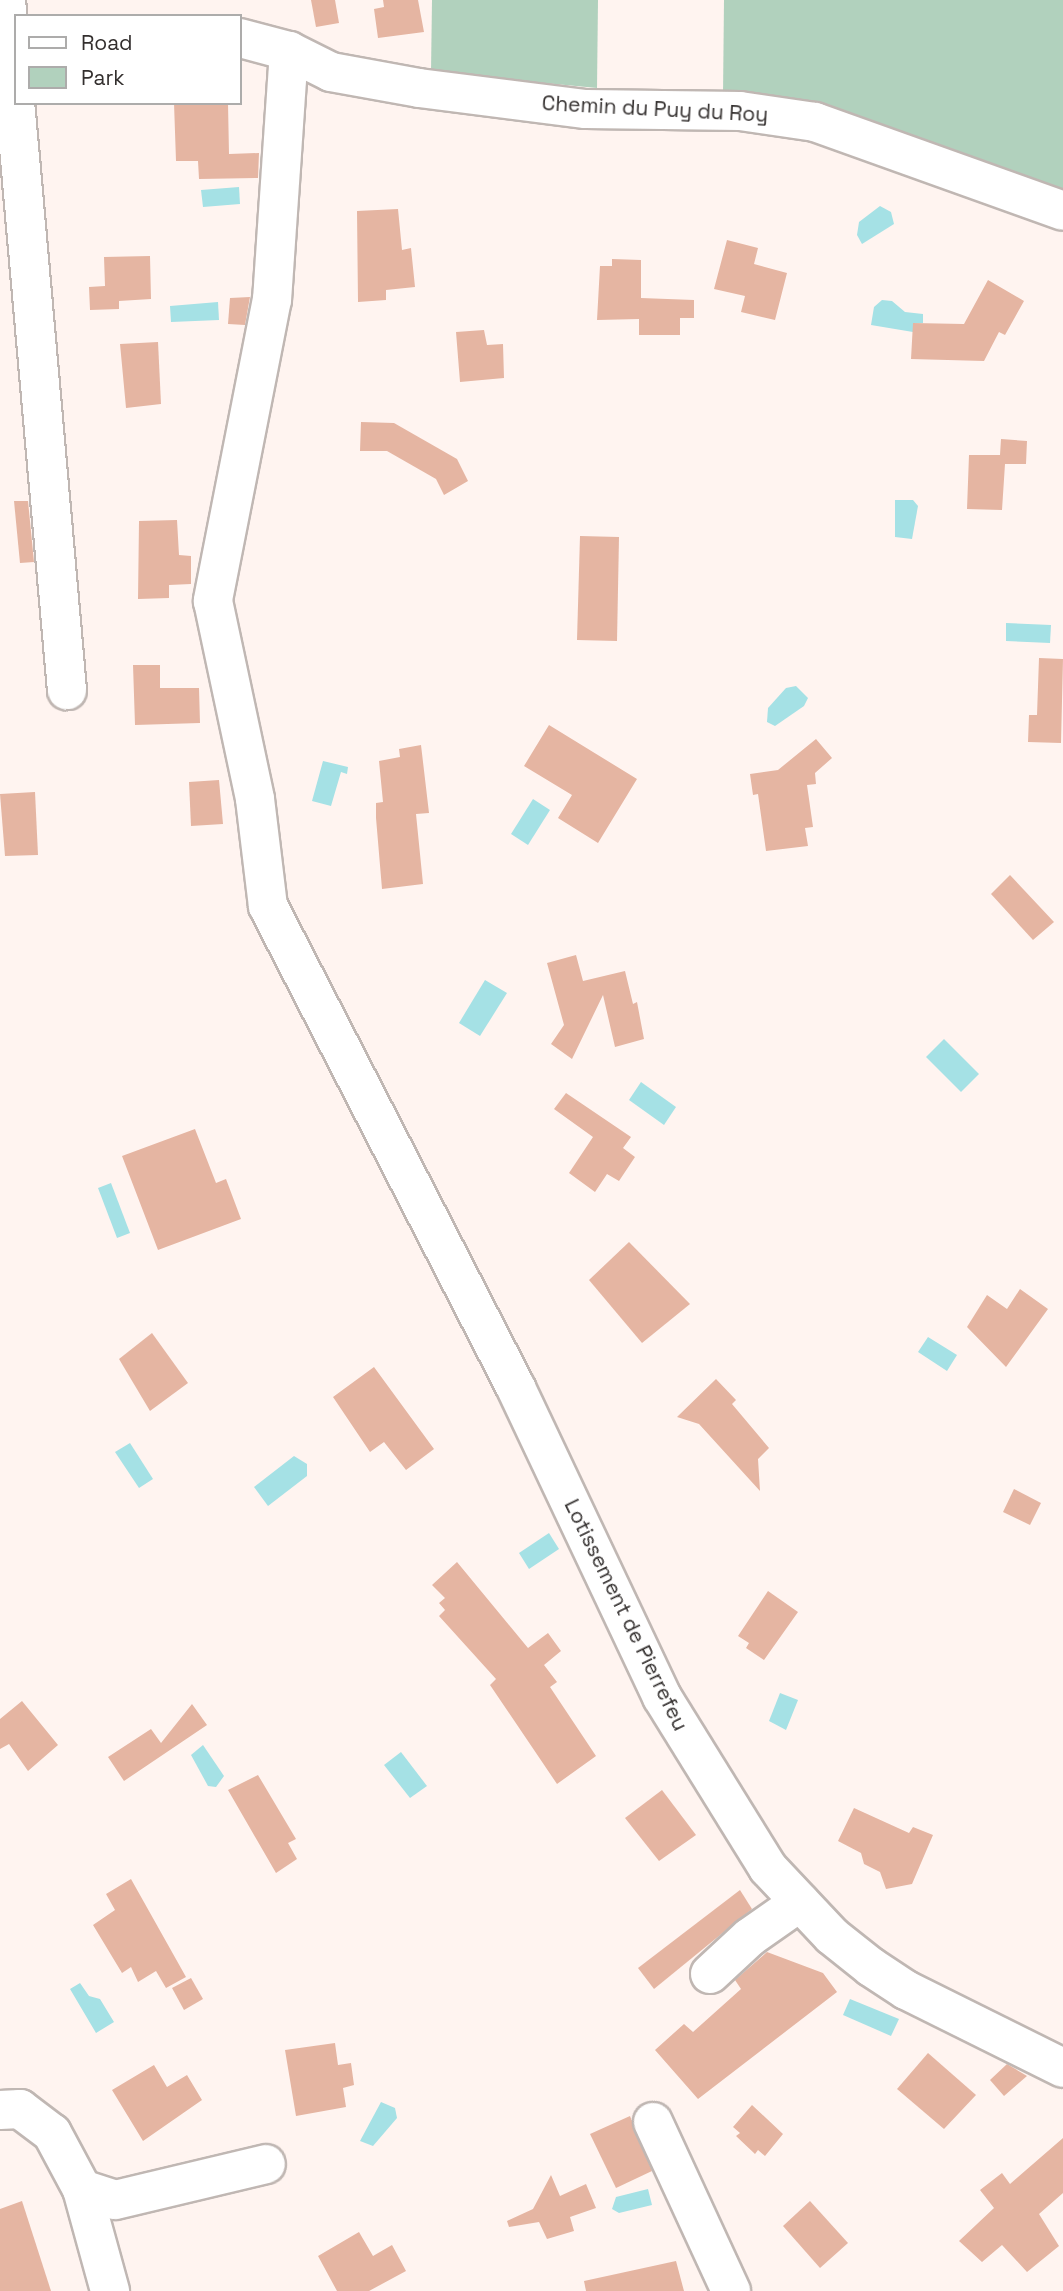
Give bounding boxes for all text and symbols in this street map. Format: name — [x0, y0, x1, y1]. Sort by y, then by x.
legend — [14, 14, 242, 105]
text: Road — [81, 29, 133, 56]
text: Park — [81, 64, 125, 91]
street label: Chemin du Puy du Roy — [541, 90, 769, 128]
street label: Lotissement de Pierrefeu — [559, 1495, 693, 1735]

